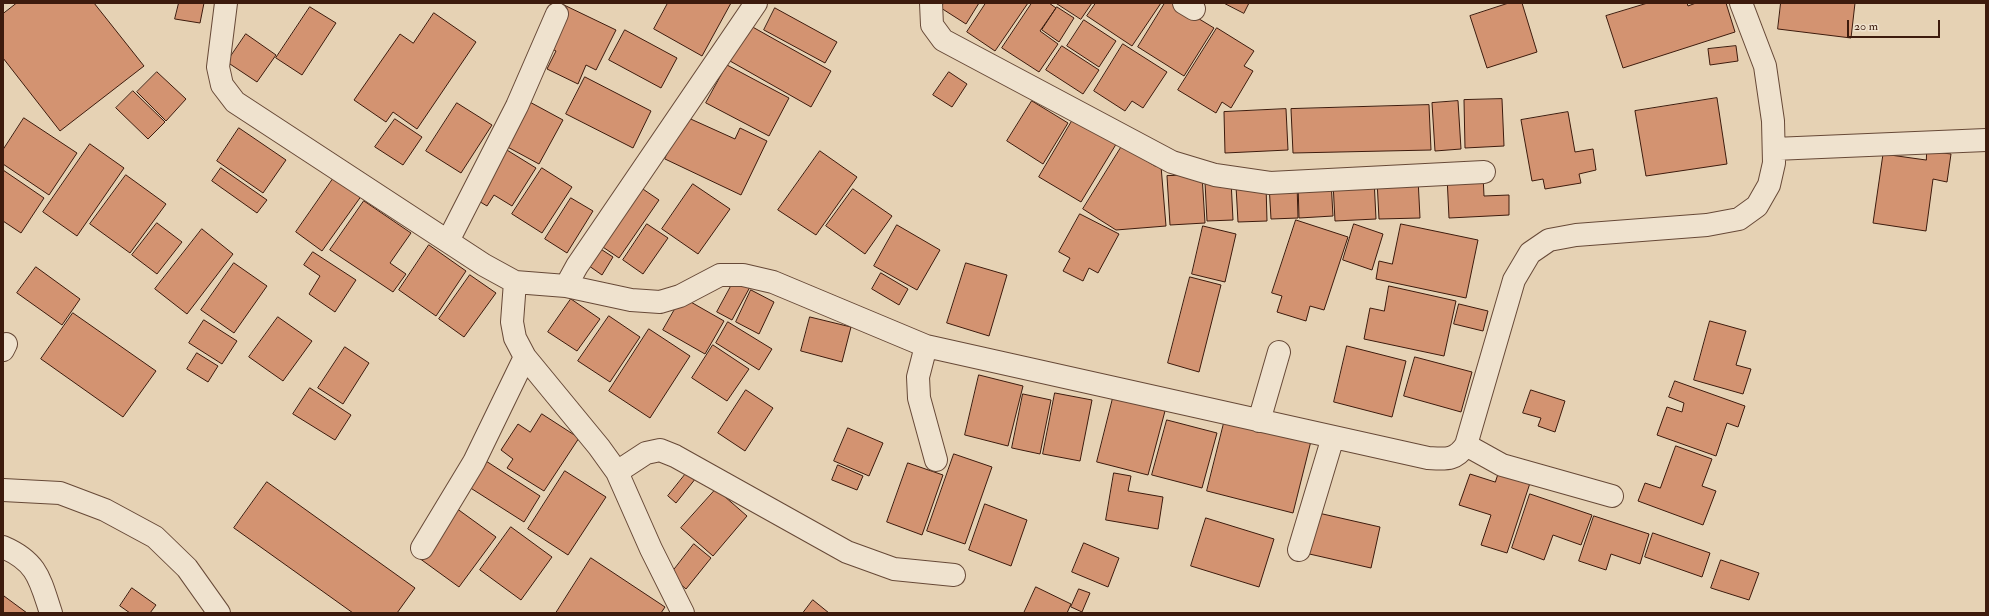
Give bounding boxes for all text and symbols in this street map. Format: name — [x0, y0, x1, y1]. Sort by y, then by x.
scale bar — [1849, 12, 1942, 38]
text: 20 m — [1854, 19, 1878, 34]

